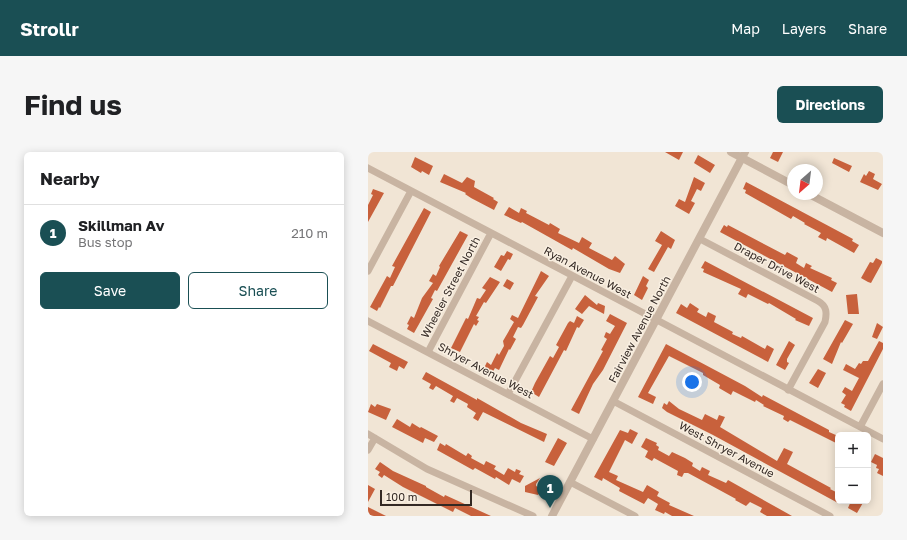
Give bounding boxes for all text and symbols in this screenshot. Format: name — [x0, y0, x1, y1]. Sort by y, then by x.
text: Strollr — [20, 17, 79, 40]
text: Map — [731, 20, 760, 37]
text: Layers — [782, 20, 826, 37]
text: Share — [848, 20, 887, 37]
button: Directions — [777, 86, 883, 123]
text: Find us — [24, 88, 122, 121]
north arrow — [787, 164, 823, 200]
text: Nearby — [40, 168, 100, 189]
text: Skillman Av — [78, 216, 164, 234]
text: 1 — [50, 225, 56, 241]
text: 210 m — [291, 225, 328, 241]
text: Bus stop — [78, 234, 133, 250]
street label: Wheeler Street North — [418, 234, 482, 340]
street label: Draper Drive West — [732, 239, 822, 295]
street label: Ryan Avenue West — [542, 243, 634, 301]
button: Save — [40, 272, 180, 309]
button: Share — [188, 272, 328, 309]
street label: Fairview Avenue North — [605, 273, 673, 385]
street label: Shryer Avenue West — [436, 339, 536, 401]
your location — [682, 372, 702, 392]
street label: West Shryer Avenue — [677, 418, 777, 480]
map controls — [835, 432, 871, 504]
button: + — [835, 432, 871, 468]
button: − — [835, 468, 871, 504]
pin: 1 — [537, 475, 563, 508]
scale bar — [380, 488, 472, 507]
text: 100 m — [386, 490, 417, 503]

